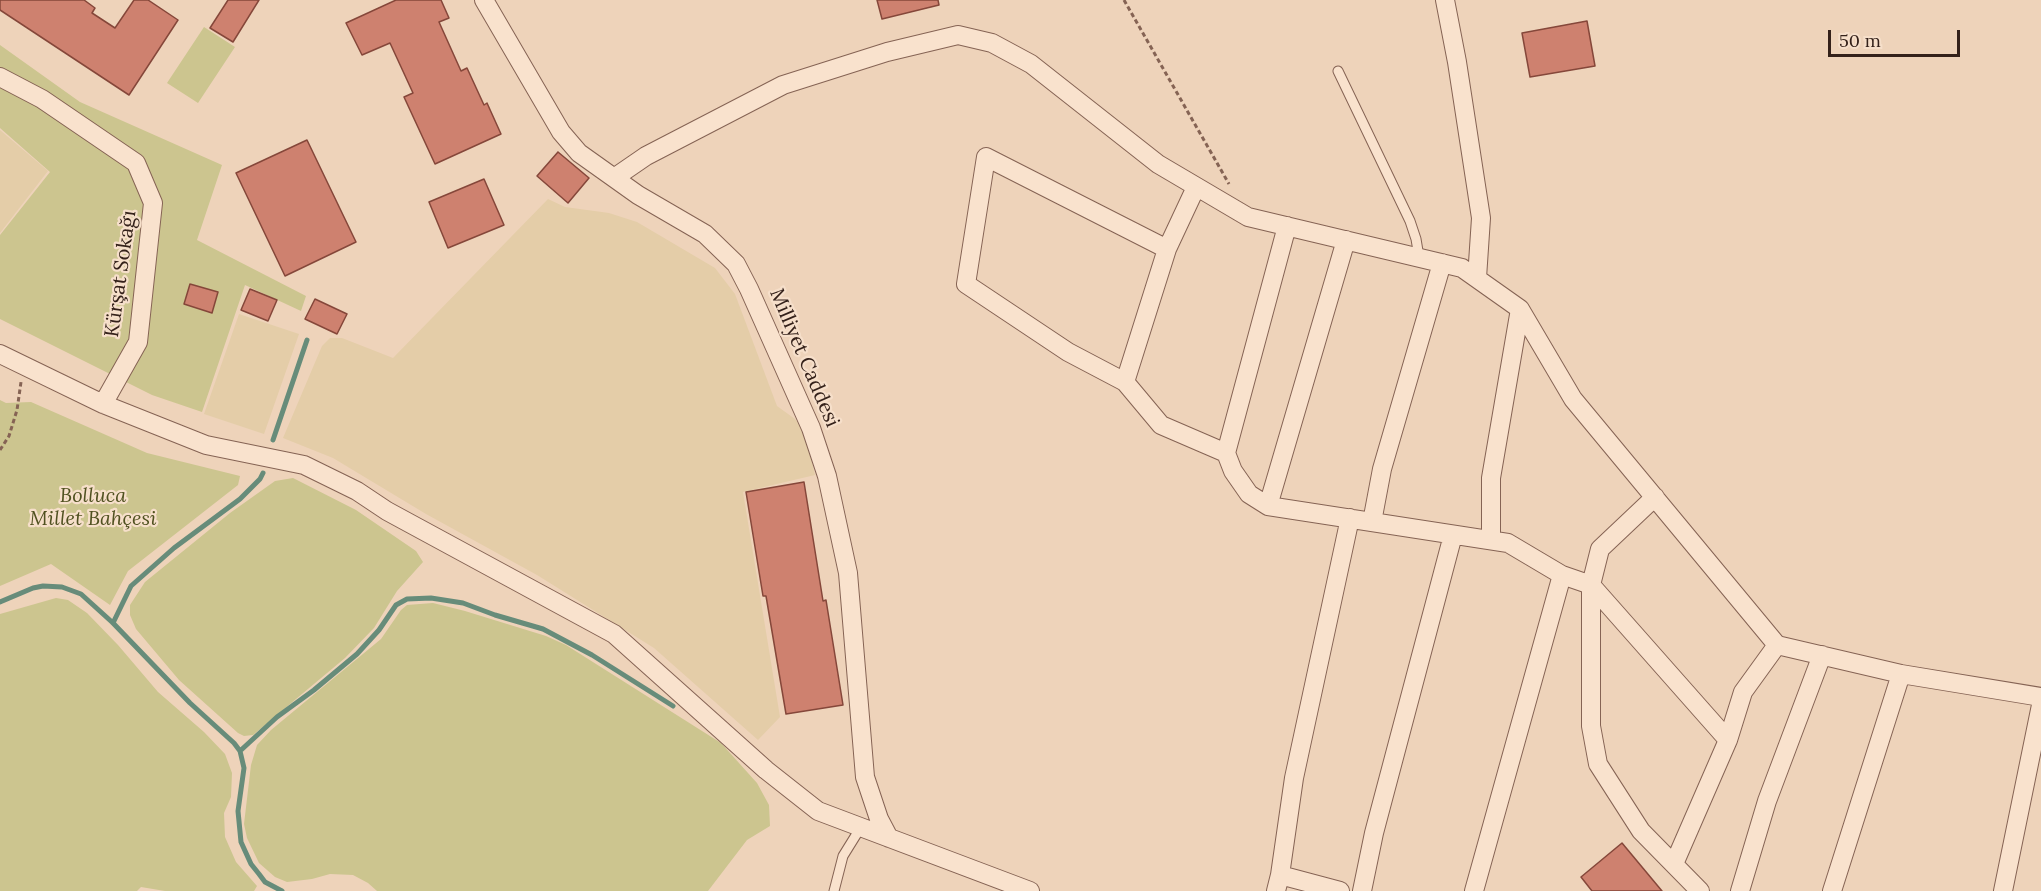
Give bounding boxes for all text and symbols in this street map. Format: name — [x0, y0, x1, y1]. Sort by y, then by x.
scale bar — [1831, 18, 1963, 56]
text: 50 m — [1839, 29, 1881, 52]
street label: Kürşat Sokağı — [100, 209, 142, 339]
street label: Milliyet Caddesi — [764, 285, 844, 431]
park label: Bolluca Millet Bahçesi — [30, 484, 156, 531]

